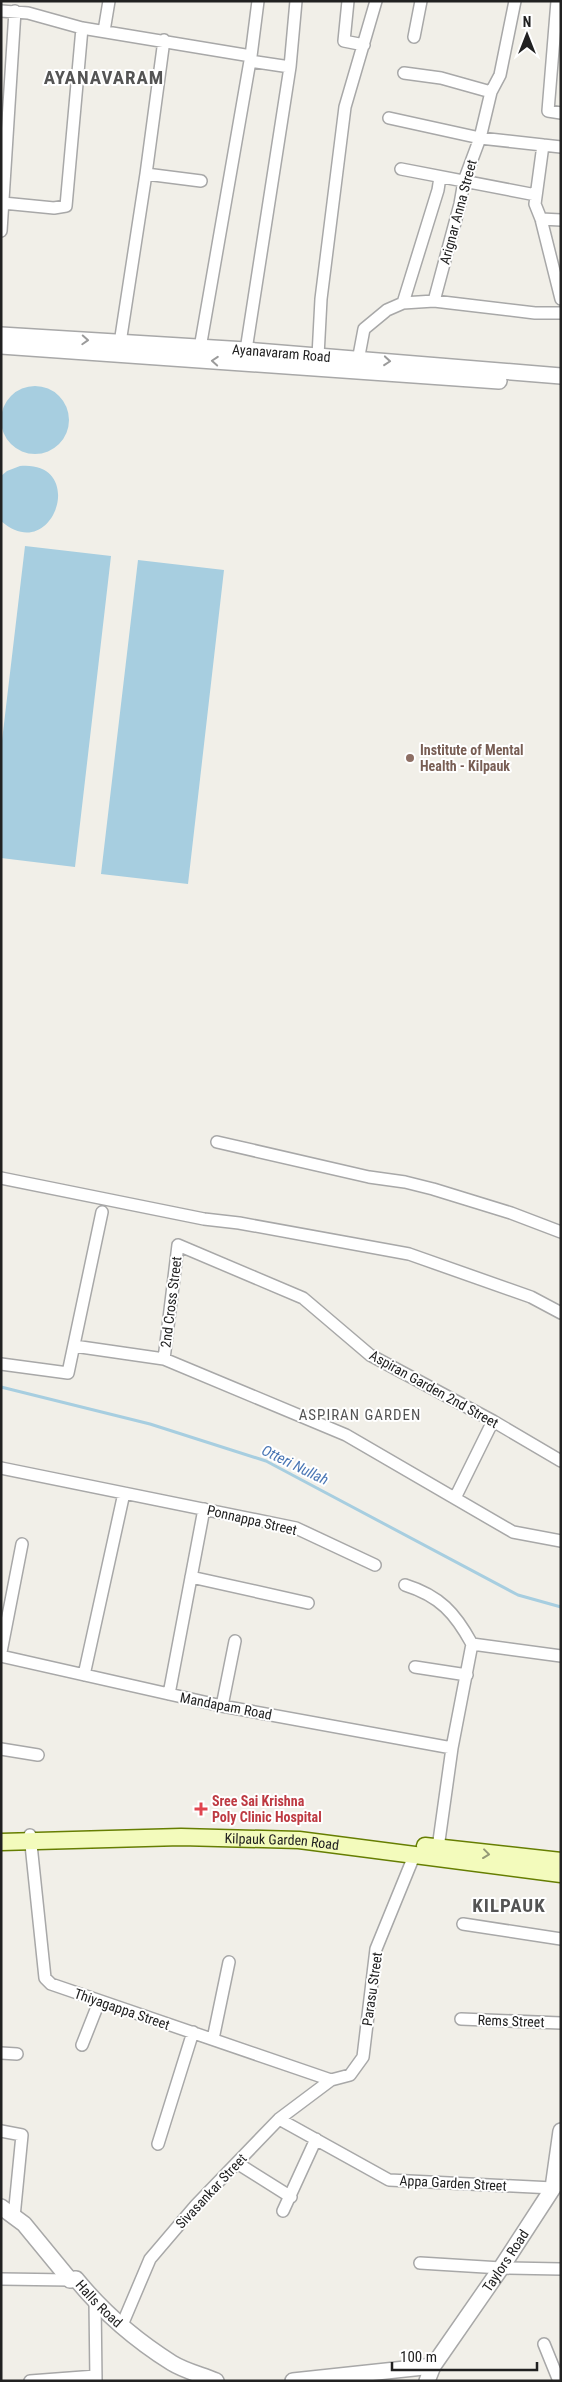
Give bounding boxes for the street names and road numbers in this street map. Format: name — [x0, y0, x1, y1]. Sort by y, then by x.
street label: Arignar Anna Street — [436, 158, 480, 266]
street label: Ayanavaram Road — [232, 341, 331, 365]
street label: 2nd Cross Street — [157, 1255, 185, 1349]
street label: Aspiran Garden 2nd Street — [367, 1347, 501, 1431]
street label: Ponnappa Street — [206, 1502, 298, 1538]
street label: Mandapam Road — [179, 1689, 273, 1723]
street label: Kilpauk Garden Road — [224, 1830, 340, 1853]
street label: Parasu Street — [359, 1951, 385, 2027]
street label: Thiyagappa Street — [72, 1985, 172, 2033]
street label: Rems Street — [477, 2012, 545, 2030]
street label: Sivasankar Street — [172, 2150, 250, 2232]
street label: Appa Garden Street — [399, 2172, 507, 2194]
street label: Taylors Road — [479, 2227, 532, 2295]
street label: Halls Road — [72, 2277, 126, 2331]

